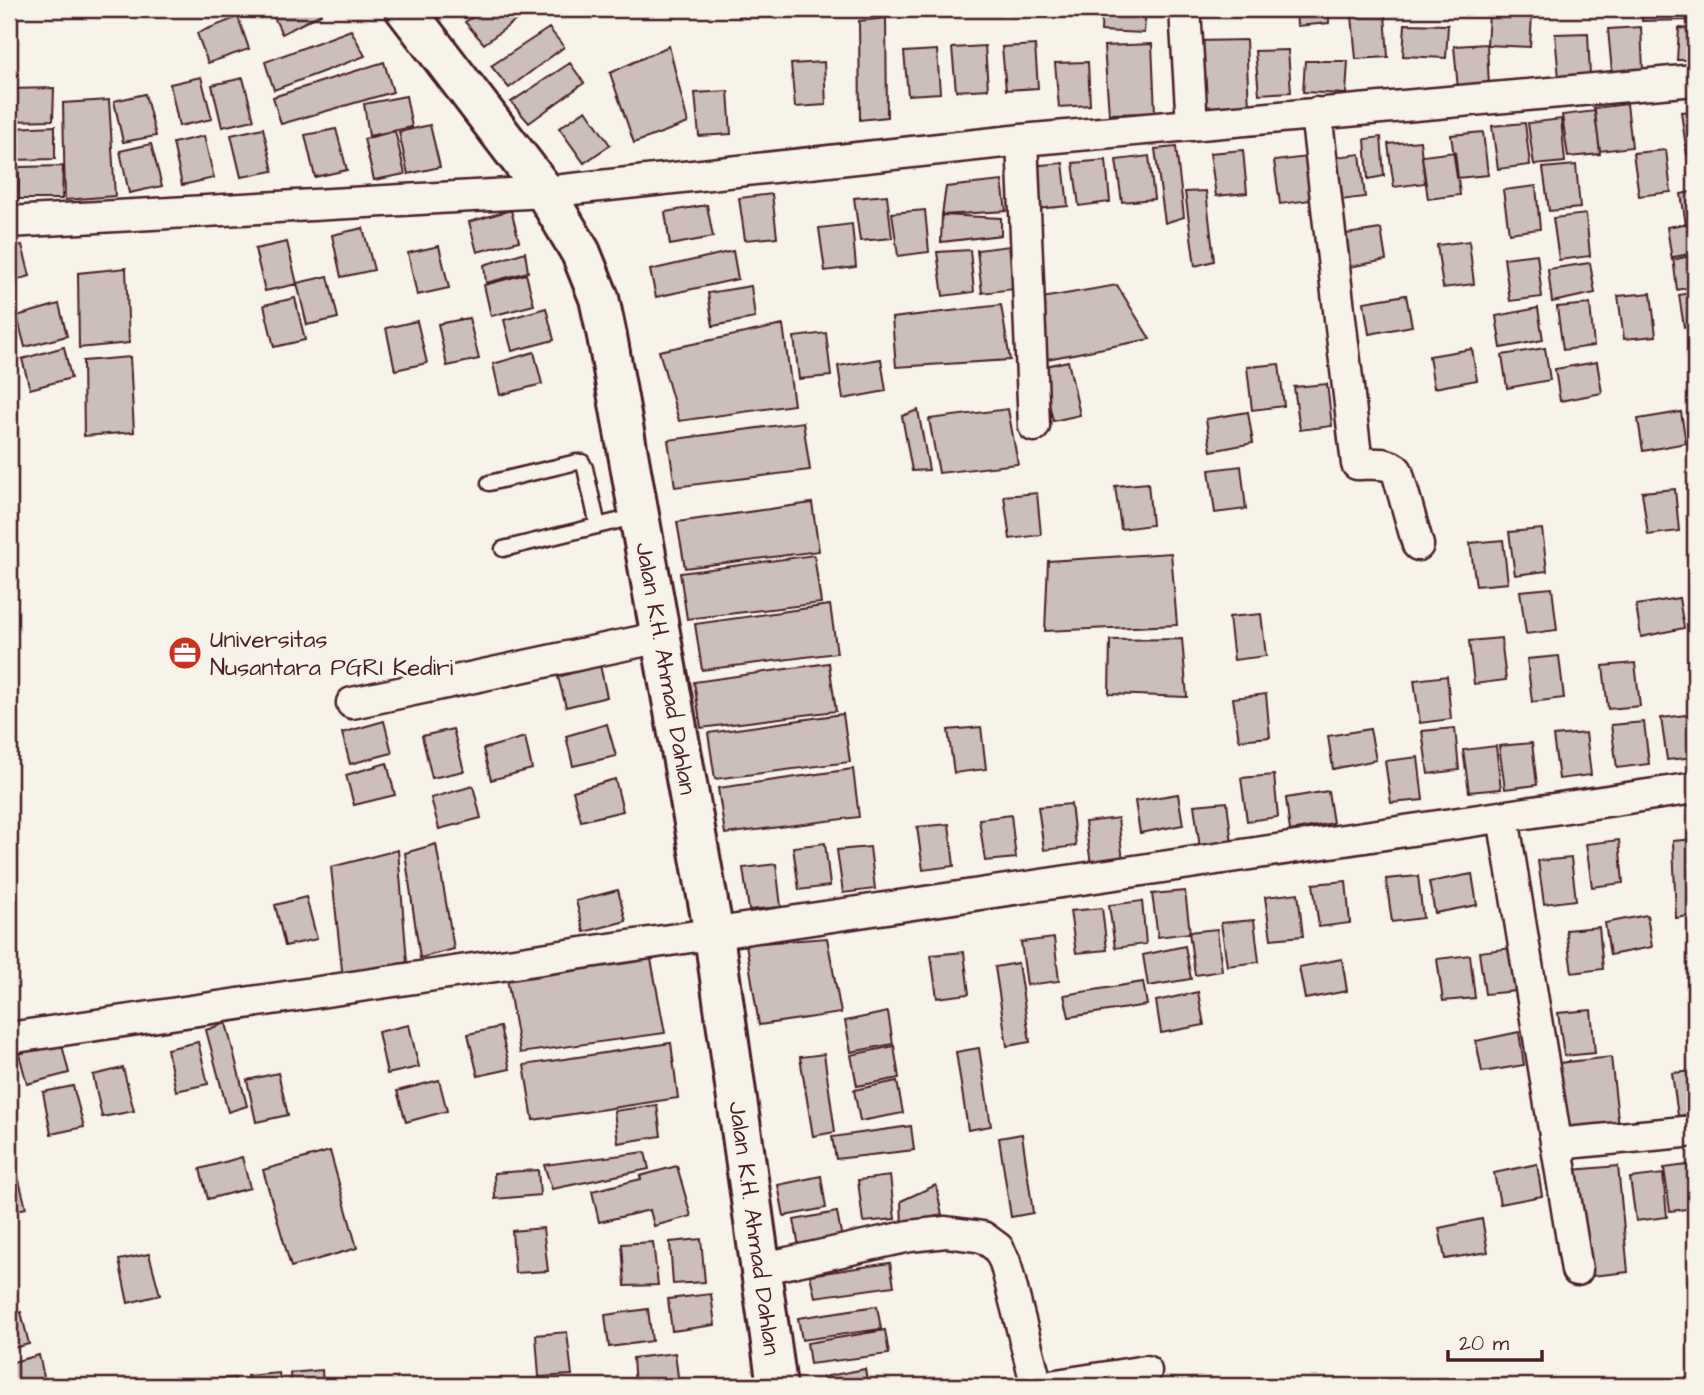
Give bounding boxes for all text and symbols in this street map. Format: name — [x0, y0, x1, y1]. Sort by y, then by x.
street label: Jalan K.H. Ahmad Dahlan — [626, 540, 705, 797]
place label: Universitas Nusantara PGRI Kediri — [210, 623, 453, 685]
office icon: Universitas Nusantara PGRI Kediri — [166, 634, 204, 672]
street label: Jalan K.H. Ahmad Dahlan — [719, 1099, 788, 1357]
scale bar — [1448, 1318, 1543, 1362]
text: 20 m — [1459, 1329, 1510, 1358]

